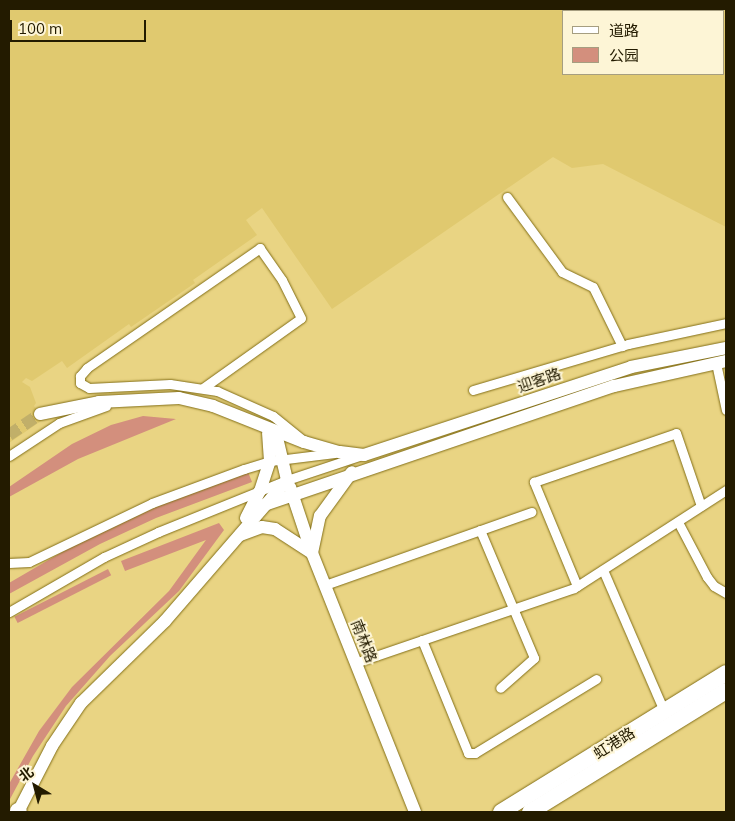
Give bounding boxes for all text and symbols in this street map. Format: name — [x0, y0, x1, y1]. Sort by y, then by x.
scale bar — [12, 10, 149, 42]
legend — [562, 10, 725, 75]
text: 100 m — [18, 19, 62, 38]
text: 道路 — [609, 21, 639, 40]
text: 公园 — [609, 46, 639, 65]
street label: 迎客路 — [515, 364, 563, 396]
street label: 南林路 — [347, 617, 381, 665]
street label: 虹港路 — [590, 723, 638, 763]
north arrow — [10, 761, 60, 811]
text: 北 — [15, 763, 37, 785]

